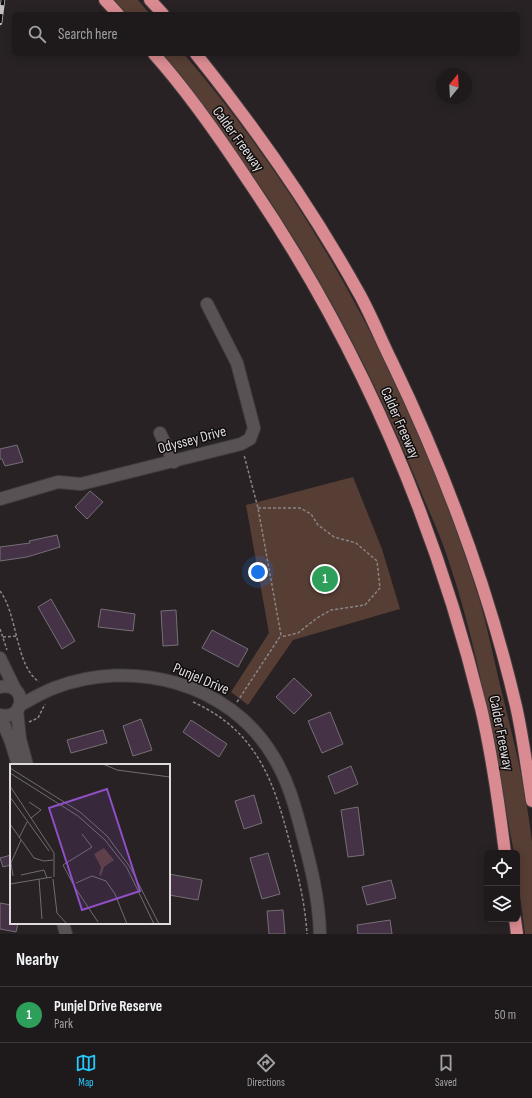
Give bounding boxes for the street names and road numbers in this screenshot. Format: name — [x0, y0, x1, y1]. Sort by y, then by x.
street label: Calder Freeway — [208, 103, 268, 175]
street label: Calder Freeway — [376, 384, 424, 462]
street label: Odyssey Drive — [156, 422, 228, 458]
street label: Punjel Drive — [170, 659, 232, 699]
street label: Calder Freeway — [484, 694, 518, 772]

